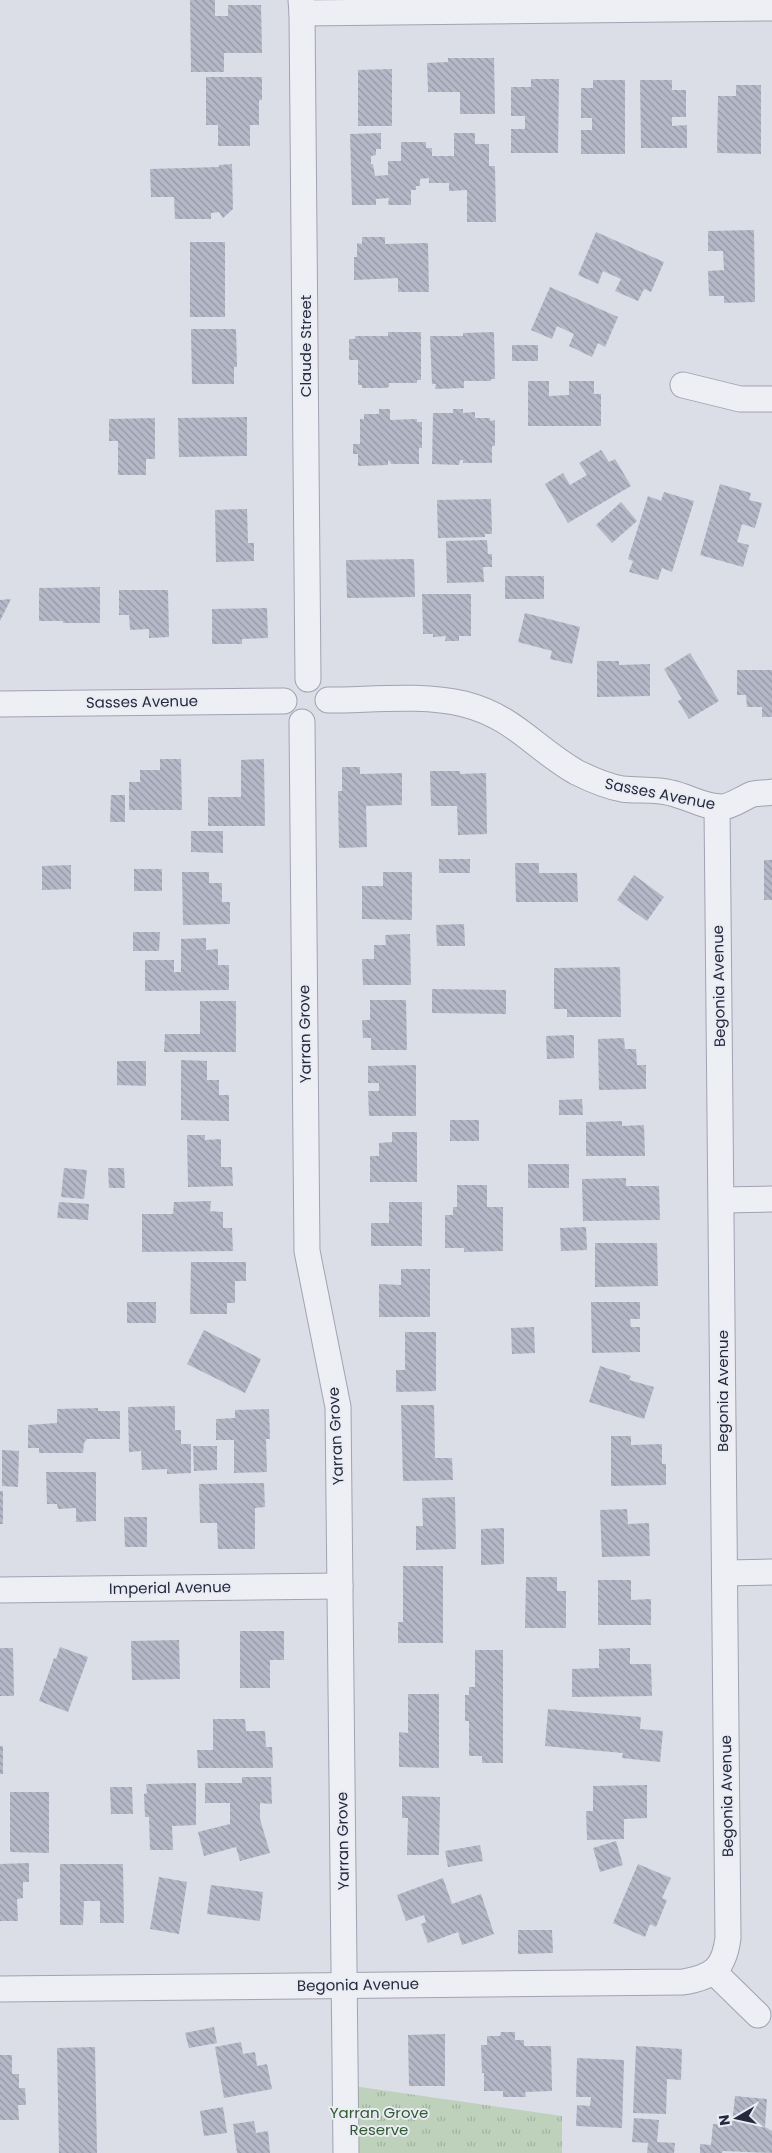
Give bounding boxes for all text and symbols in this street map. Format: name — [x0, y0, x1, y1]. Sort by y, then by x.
street label: Claude Street — [295, 295, 316, 397]
street label: Sasses Avenue — [86, 690, 198, 713]
street label: Sasses Avenue — [603, 773, 717, 815]
street label: Begonia Avenue — [707, 925, 730, 1047]
street label: Yarran Grove — [293, 985, 316, 1083]
street label: Begonia Avenue — [712, 1330, 733, 1452]
street label: Yarran Grove — [322, 1386, 349, 1486]
street label: Imperial Avenue — [109, 1576, 231, 1599]
street label: Begonia Avenue — [715, 1735, 738, 1857]
street label: Yarran Grove — [331, 1792, 354, 1890]
street label: Begonia Avenue — [297, 1973, 419, 1996]
north arrow — [712, 2093, 762, 2143]
park label: Yarran Grove Reserve — [330, 2102, 428, 2140]
text: N — [713, 2113, 735, 2127]

